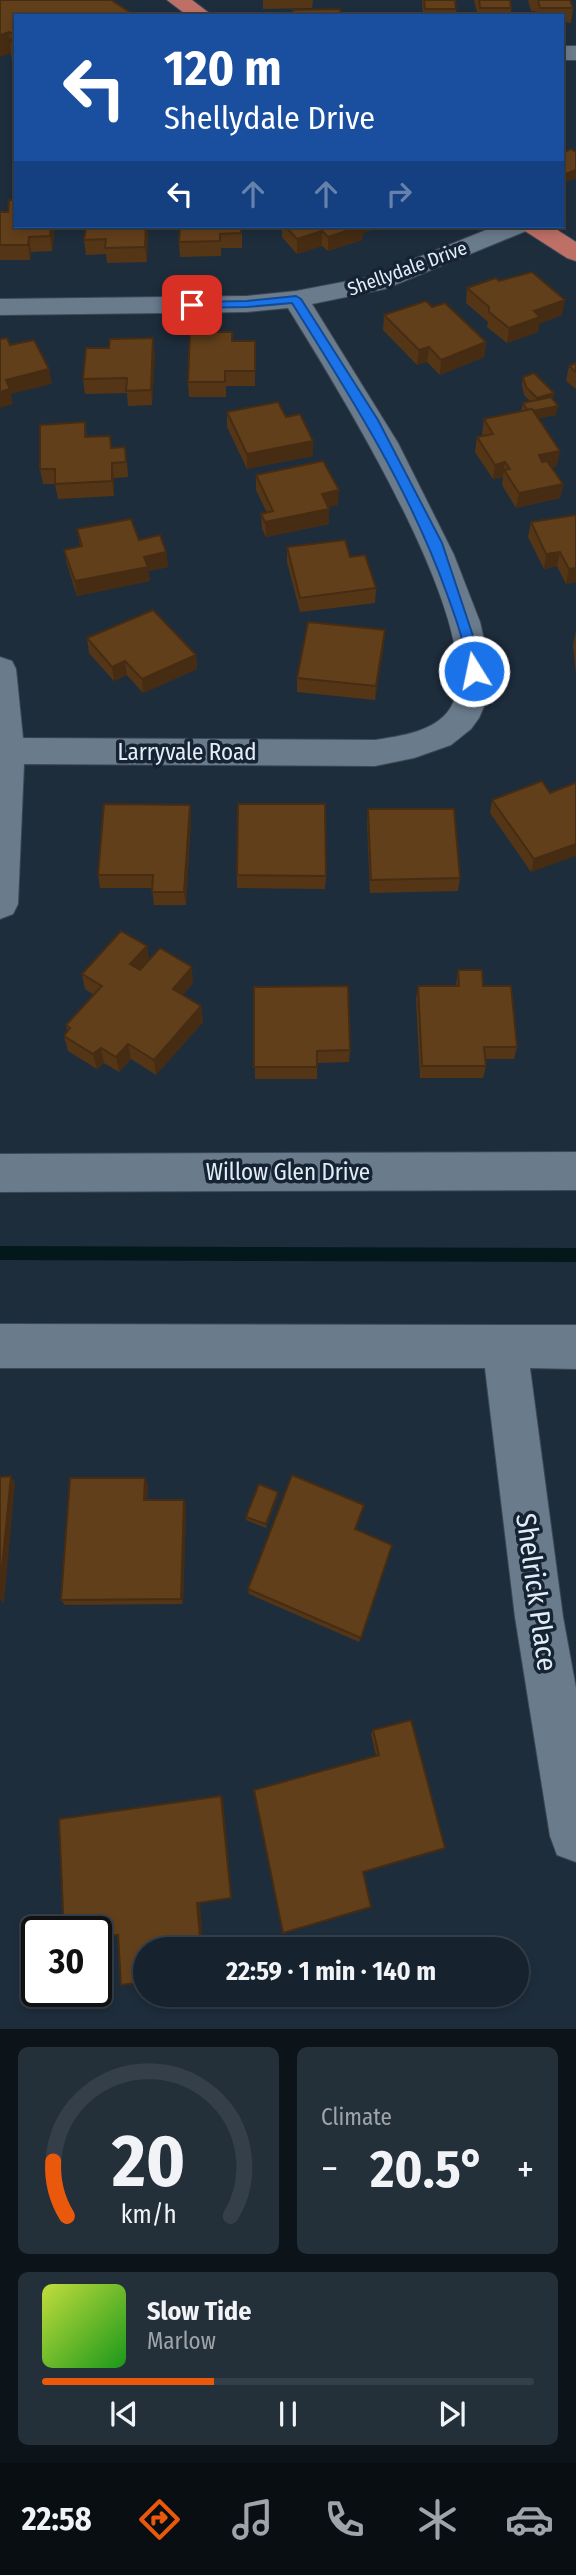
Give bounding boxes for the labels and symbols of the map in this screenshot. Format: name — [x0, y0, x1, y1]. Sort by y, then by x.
street label: Shellydale Drive — [344, 236, 470, 301]
pin — [162, 275, 222, 335]
position arrow — [437, 634, 511, 708]
street label: Larryvale Road — [118, 738, 256, 766]
street label: Willow Glen Drive — [206, 1158, 370, 1186]
street label: Shelrick Place — [509, 1511, 564, 1673]
speed limit sign: 30 — [21, 1916, 112, 2007]

